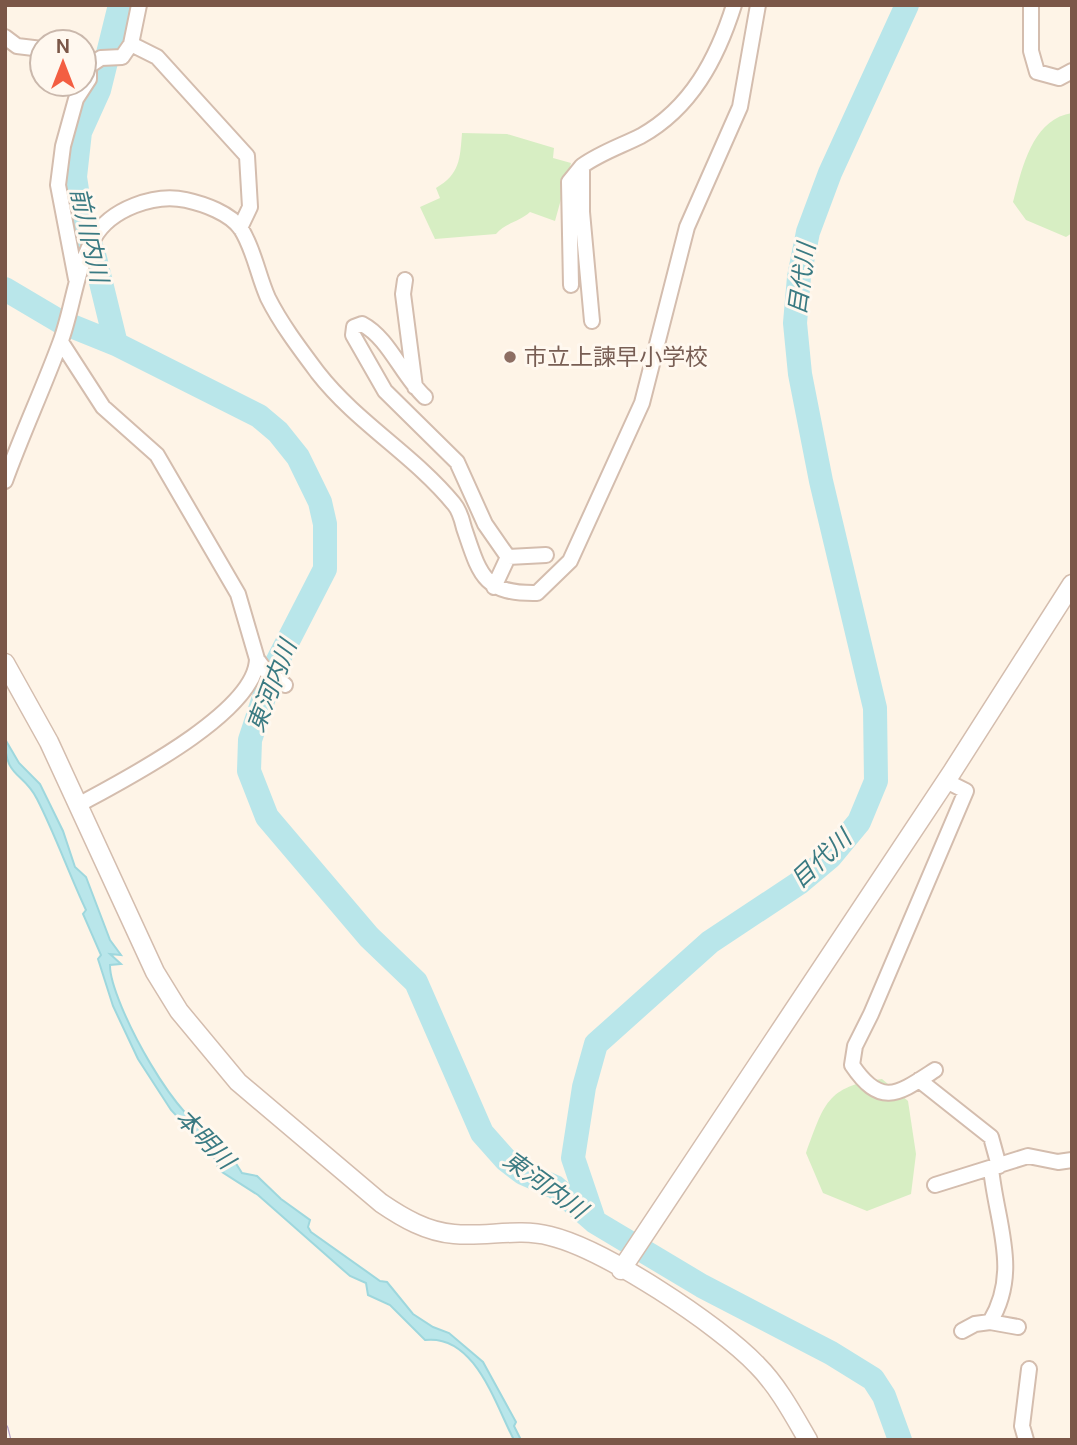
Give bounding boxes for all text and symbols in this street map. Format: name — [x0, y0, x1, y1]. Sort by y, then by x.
north arrow — [28, 28, 98, 98]
text: N — [56, 34, 70, 59]
water label: 前川内川 — [64, 185, 116, 288]
water label: 目代川 — [781, 238, 822, 317]
place label: 市立上諫早小学校 — [524, 342, 708, 372]
marker: 市立上諫早小学校 — [502, 349, 518, 365]
water label: 東河内川 — [240, 633, 304, 736]
water label: 目代川 — [784, 821, 860, 895]
water label: 本明川 — [169, 1102, 244, 1177]
water label: 東河内川 — [497, 1144, 596, 1227]

